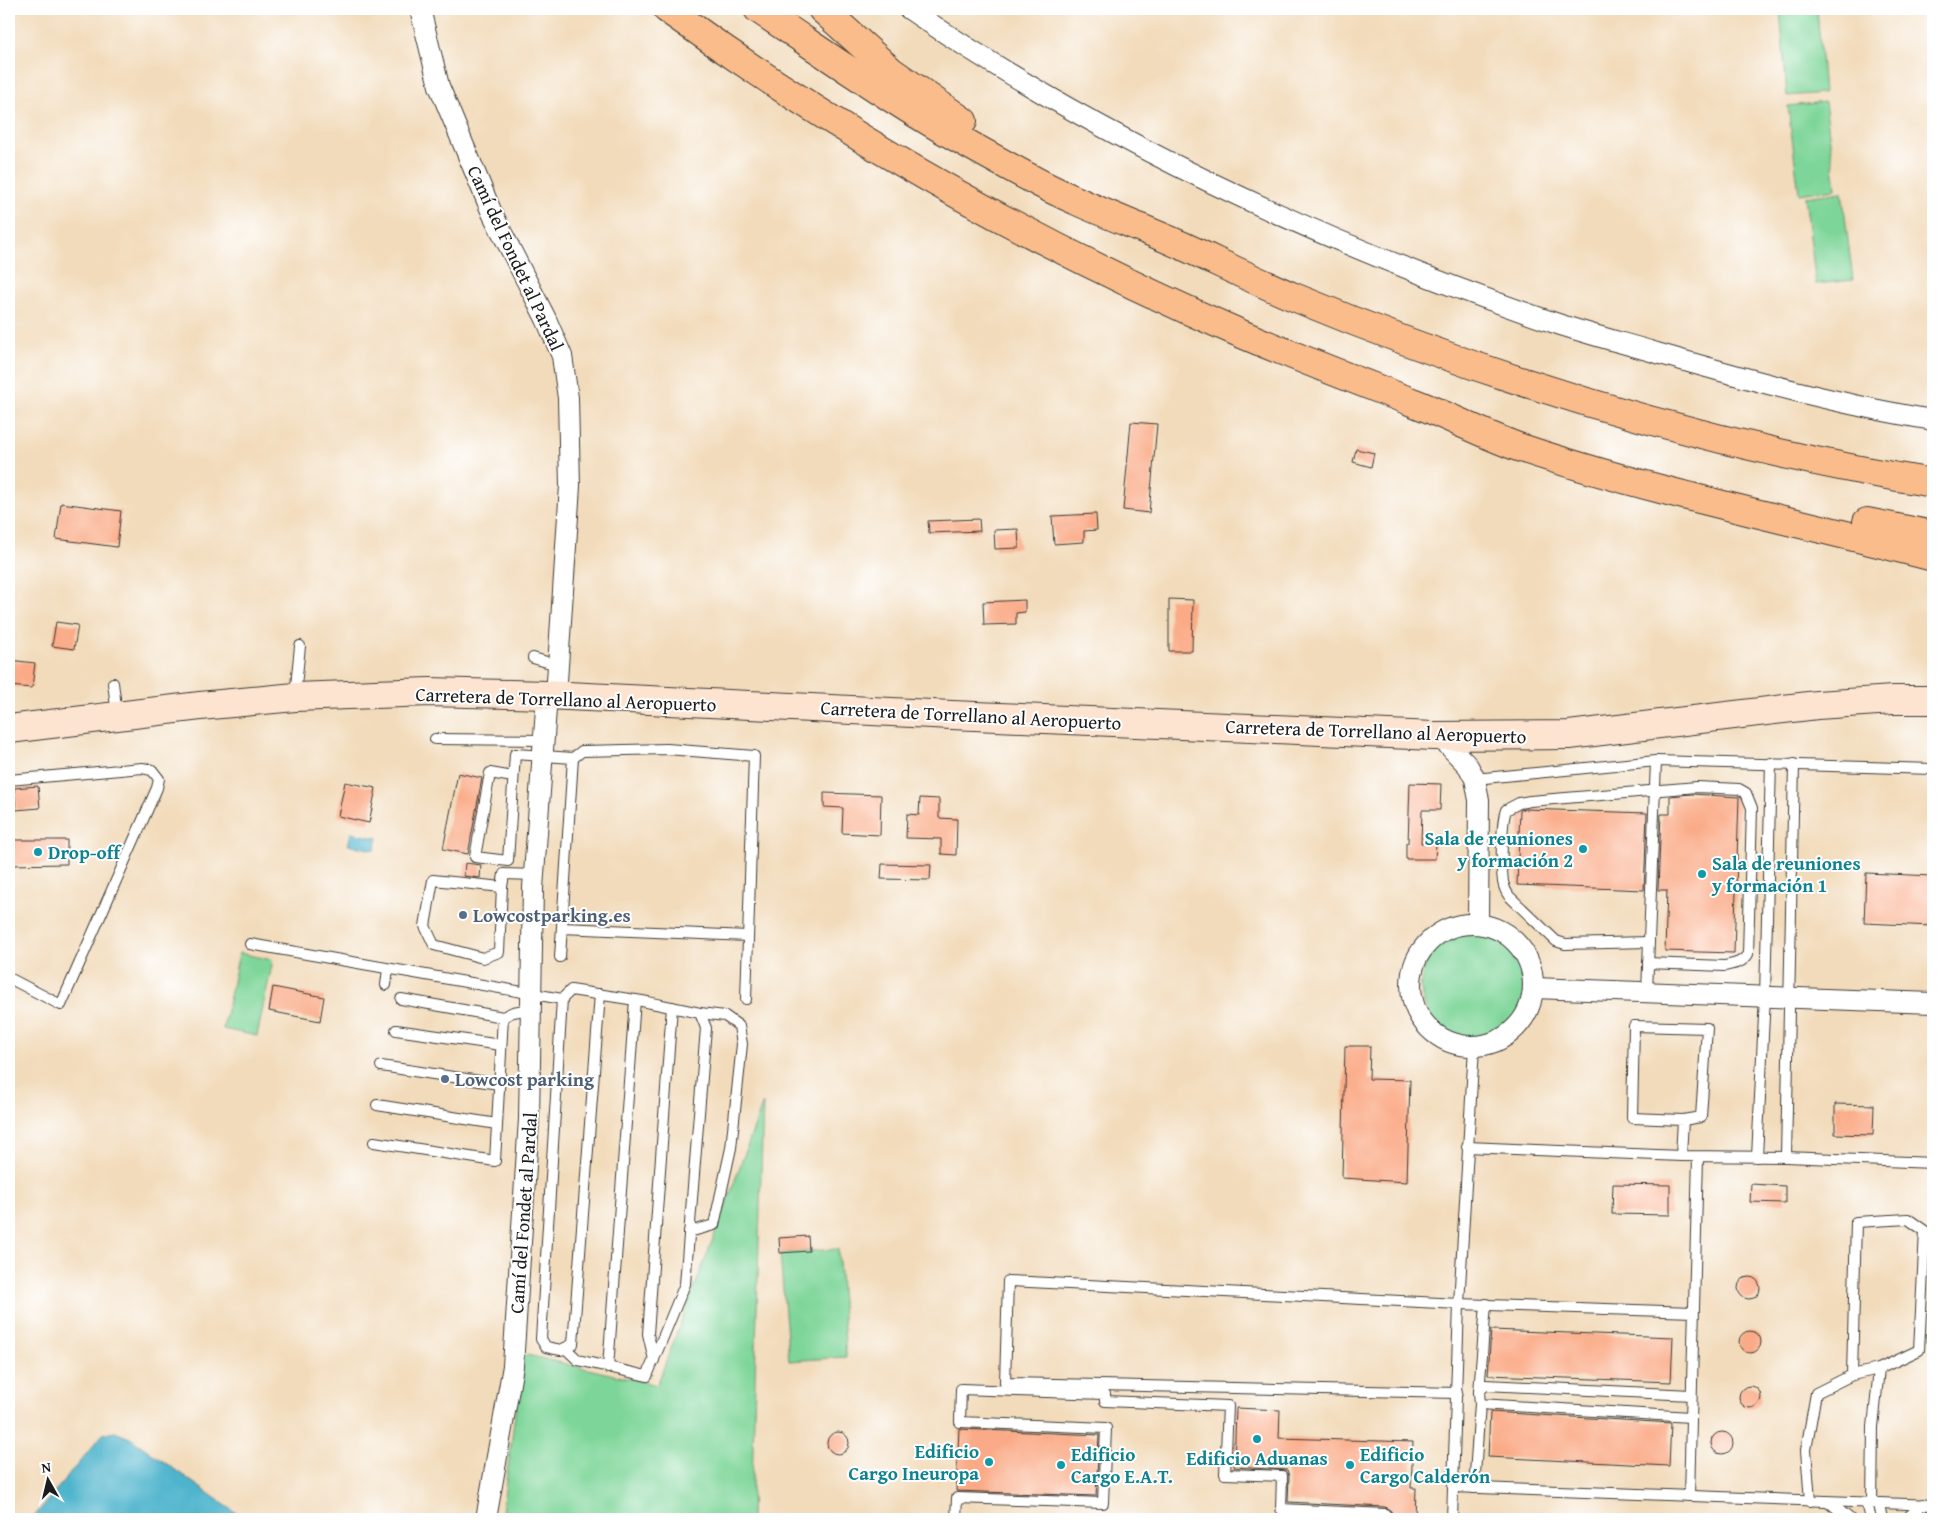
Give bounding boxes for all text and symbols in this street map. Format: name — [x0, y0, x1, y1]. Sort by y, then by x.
street label: Camí del Fondet al Pardal — [461, 161, 571, 355]
street label: Carretera de Torrellano al Aeropuerto — [415, 680, 717, 718]
street label: Carretera de Torrellano al Aeropuerto — [820, 693, 1122, 737]
street label: Carretera de Torrellano al Aeropuerto — [1225, 712, 1527, 750]
place label: Sala de reuniones y formación 2 — [1424, 824, 1573, 874]
place label: Drop-off — [48, 838, 123, 866]
marker: Sala de reuniones y formación 2 — [1577, 843, 1589, 855]
marker: Drop-off — [32, 846, 44, 858]
place label: Sala de reuniones y formación 1 — [1711, 849, 1861, 899]
marker: Sala de reuniones y formación 1 — [1696, 868, 1708, 880]
place label: Lowcostparking.es — [473, 901, 631, 929]
marker: Lowcostparking.es — [457, 909, 469, 921]
place label: Lowcost parking — [455, 1065, 595, 1093]
marker: Lowcost parking — [439, 1073, 451, 1085]
street label: Camí del Fondet al Pardal — [502, 1111, 544, 1315]
marker: Edificio Aduanas — [1251, 1433, 1263, 1445]
place label: Edificio Cargo Ineuropa — [849, 1437, 979, 1487]
place label: Edificio Cargo E.A.T. — [1071, 1440, 1173, 1490]
place label: Edificio Cargo Calderón — [1360, 1440, 1491, 1490]
place label: Edificio Aduanas — [1186, 1444, 1328, 1472]
north arrow — [22, 1456, 72, 1506]
text: N — [40, 1456, 53, 1478]
marker: Edificio Cargo Ineuropa — [983, 1456, 995, 1468]
marker: Edificio Cargo E.A.T. — [1055, 1459, 1067, 1471]
marker: Edificio Cargo Calderón — [1344, 1459, 1356, 1471]

